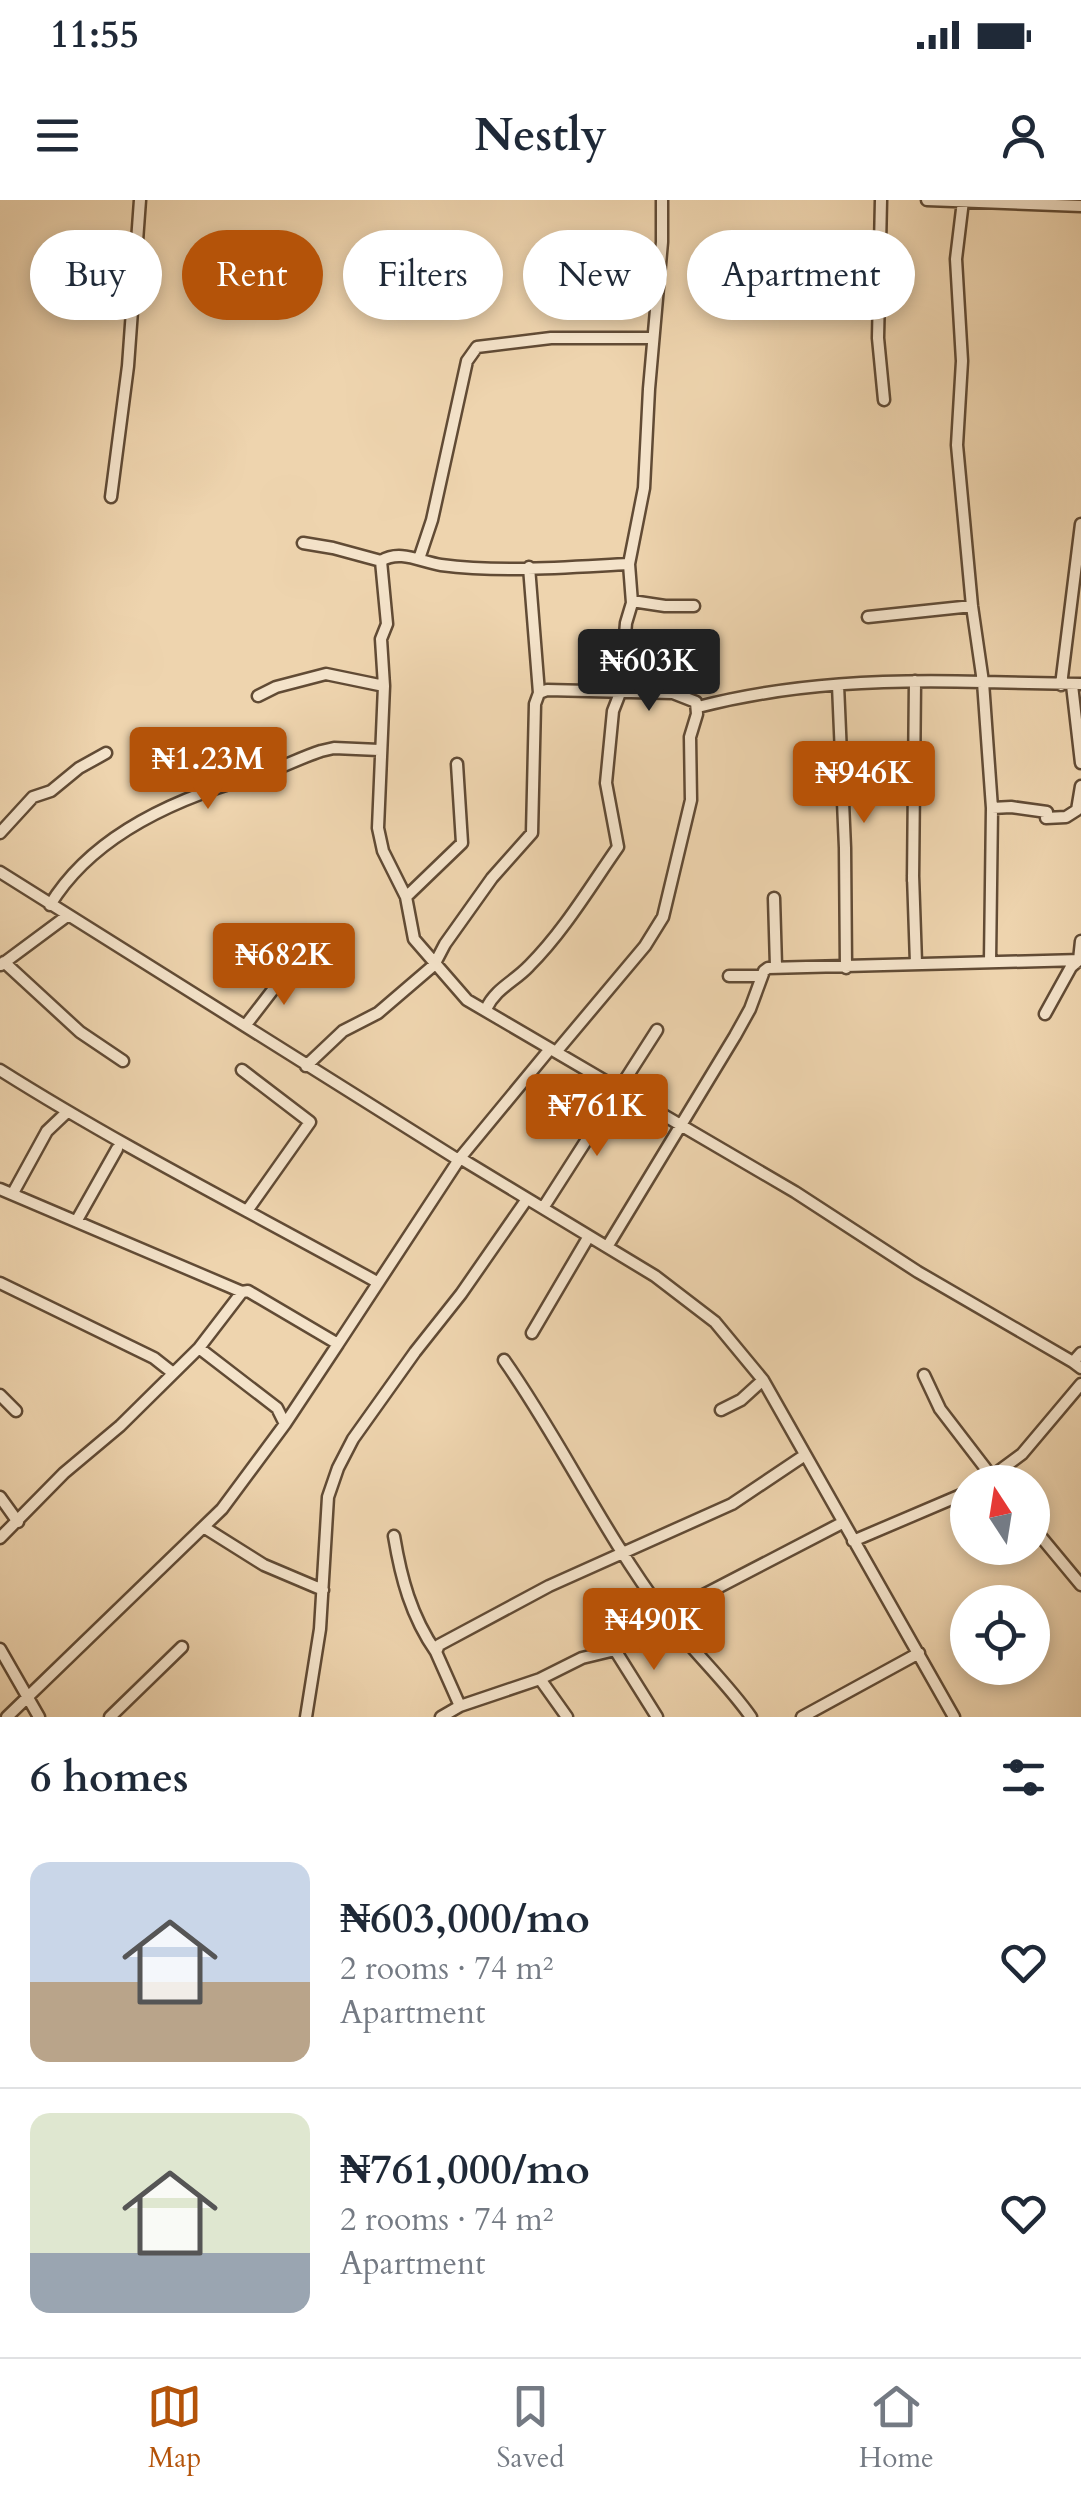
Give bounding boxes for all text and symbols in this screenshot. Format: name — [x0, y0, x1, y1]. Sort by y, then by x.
text: 11:55 — [50, 9, 139, 61]
text: Nestly — [474, 105, 607, 166]
icon: menu — [30, 108, 85, 163]
icon: person — [996, 108, 1051, 163]
chip: Buy — [30, 230, 162, 320]
chip: Rent — [182, 230, 323, 320]
chip: Filters — [343, 230, 503, 320]
chip: New — [523, 230, 667, 320]
chip: Apartment — [687, 230, 915, 320]
pin: ₦603K — [579, 629, 719, 714]
text: ₦603K — [600, 639, 698, 683]
pin: ₦1.23M — [127, 727, 289, 812]
text: ₦1.23M — [152, 737, 264, 781]
pin: ₦946K — [794, 741, 934, 826]
text: ₦946K — [815, 751, 913, 795]
pin: ₦682K — [214, 923, 354, 1008]
text: ₦682K — [235, 933, 333, 977]
pin: ₦761K — [527, 1074, 667, 1159]
text: ₦761K — [548, 1084, 646, 1128]
north arrow — [950, 1465, 1050, 1565]
map controls — [950, 1465, 1050, 1685]
button: locate — [950, 1585, 1050, 1685]
pin: ₦490K — [584, 1588, 724, 1673]
text: ₦490K — [605, 1598, 703, 1642]
text: 6 homes — [30, 1749, 188, 1806]
icon: filters — [996, 1750, 1051, 1805]
text: ₦603,000/mo — [340, 1890, 590, 1947]
icon: home — [110, 1902, 230, 2022]
icon: heart — [996, 1935, 1051, 1990]
text: 2 rooms · 74 m² — [340, 1947, 553, 1991]
text: Apartment — [340, 1991, 485, 2035]
text: ₦761,000/mo — [340, 2141, 590, 2198]
icon: home — [110, 2153, 230, 2273]
icon: heart — [996, 2186, 1051, 2241]
text: 2 rooms · 74 m² — [340, 2198, 553, 2242]
text: Apartment — [340, 2242, 485, 2286]
tab: Map — [147, 2379, 202, 2477]
tab: Saved — [497, 2379, 564, 2477]
tab: Home — [859, 2379, 934, 2477]

